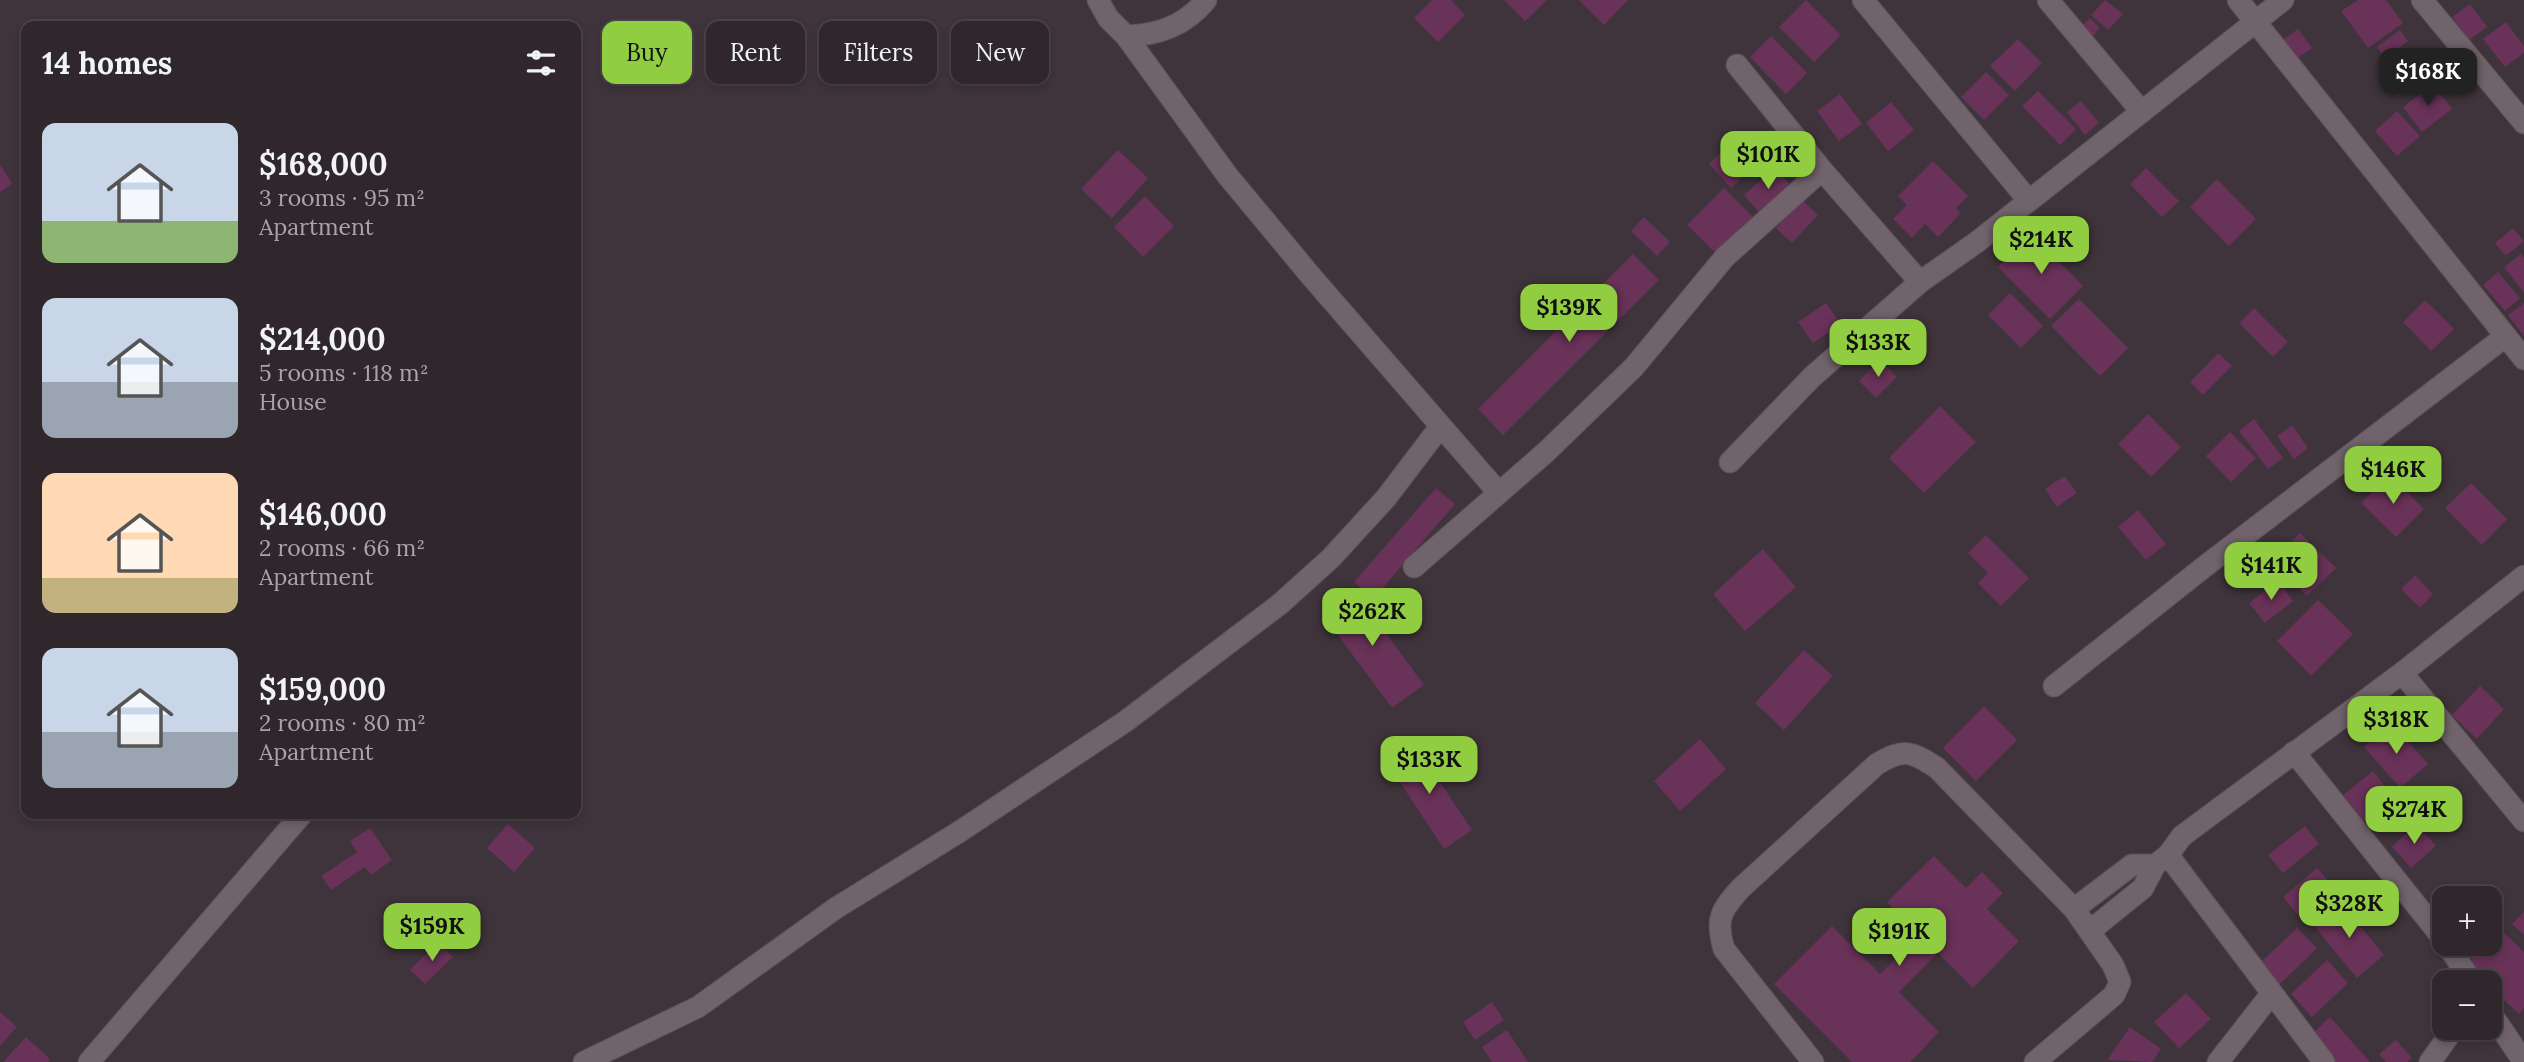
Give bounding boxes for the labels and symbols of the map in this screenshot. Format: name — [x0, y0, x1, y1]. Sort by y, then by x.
pin: $168K — [2379, 48, 2477, 108]
pin: $101K — [1719, 132, 1817, 191]
pin: $214K — [1992, 216, 2090, 276]
pin: $139K — [1520, 284, 1618, 344]
pin: $133K — [1829, 320, 1927, 379]
pin: $146K — [2344, 447, 2442, 506]
pin: $141K — [2222, 542, 2320, 602]
pin: $262K — [1323, 588, 1421, 648]
pin: $318K — [2347, 696, 2445, 756]
pin: $133K — [1380, 736, 1478, 796]
pin: $274K — [2365, 786, 2463, 846]
pin: $328K — [2300, 880, 2398, 940]
pin: $159K — [383, 904, 481, 963]
pin: $191K — [1850, 908, 1948, 968]

